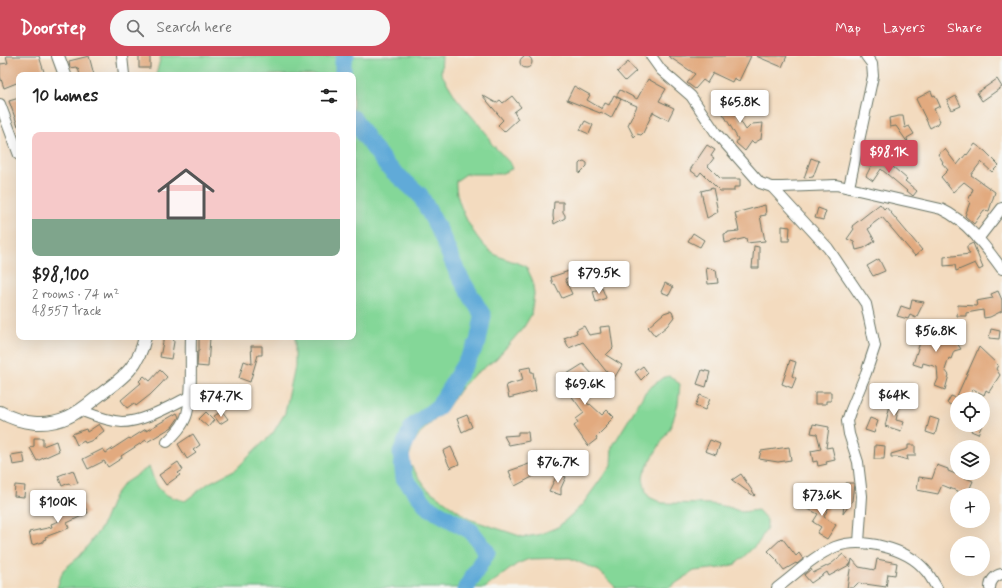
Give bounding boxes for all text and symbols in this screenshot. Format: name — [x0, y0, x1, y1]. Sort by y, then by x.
search box — [110, 10, 390, 46]
text: Doorstep — [20, 16, 86, 41]
icon: search — [124, 17, 146, 39]
text: Search here — [156, 18, 232, 38]
text: Map — [835, 19, 861, 37]
text: Layers — [883, 19, 925, 37]
text: Share — [947, 19, 982, 37]
text: 10 homes — [32, 85, 98, 107]
icon: filters — [318, 85, 340, 107]
pin: $65.8K — [707, 90, 773, 124]
text: $65.8K — [720, 94, 760, 111]
pin: $98.1K — [856, 140, 922, 174]
text: $98.1K — [870, 144, 908, 161]
icon: home — [150, 158, 222, 230]
pin: $79.5K — [566, 261, 632, 295]
text: $98,100 — [32, 264, 89, 286]
text: $79.5K — [578, 265, 620, 282]
text: 2 rooms · 74 m² — [32, 286, 119, 303]
text: 48557 Track — [32, 303, 101, 320]
pin: $56.8K — [903, 319, 969, 353]
text: $56.8K — [915, 323, 957, 340]
pin: $69.6K — [552, 372, 618, 406]
text: $69.6K — [565, 376, 605, 393]
pin: $64K — [870, 383, 918, 417]
pin: $74.7K — [188, 384, 254, 418]
text: $64K — [878, 387, 910, 404]
text: $74.7K — [199, 388, 243, 405]
map controls — [950, 392, 990, 576]
button: locate — [950, 392, 990, 432]
button: layers — [950, 440, 990, 480]
pin: $76.7K — [525, 450, 591, 484]
text: $76.7K — [537, 454, 579, 471]
pin: $73.6K — [789, 483, 855, 517]
text: $73.6K — [802, 487, 842, 504]
button: + — [950, 488, 990, 528]
pin: $100K — [30, 490, 86, 524]
text: $100K — [39, 494, 77, 511]
button: − — [950, 536, 990, 576]

